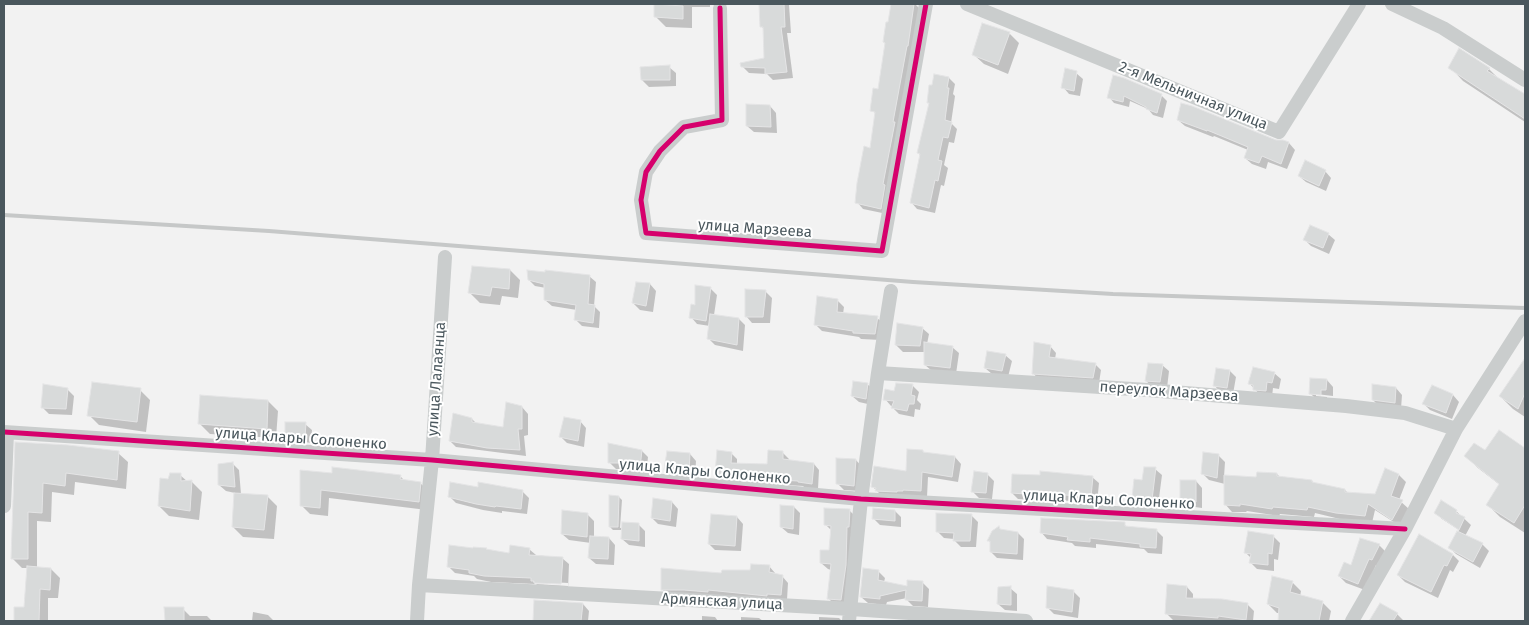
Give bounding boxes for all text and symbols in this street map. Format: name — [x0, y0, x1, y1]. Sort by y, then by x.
street label: 2-я Мельничная улица — [1116, 58, 1270, 134]
street label: улица Марзеева — [697, 216, 813, 242]
street label: улица Лалаянца — [424, 321, 450, 437]
street label: переулок Марзеева — [1099, 378, 1239, 406]
street label: улица Клары Солоненко — [215, 424, 387, 454]
street label: улица Клары Солоненко — [619, 456, 791, 488]
street label: улица Клары Солоненко — [1023, 487, 1195, 513]
street label: Армянская улица — [661, 590, 783, 614]

